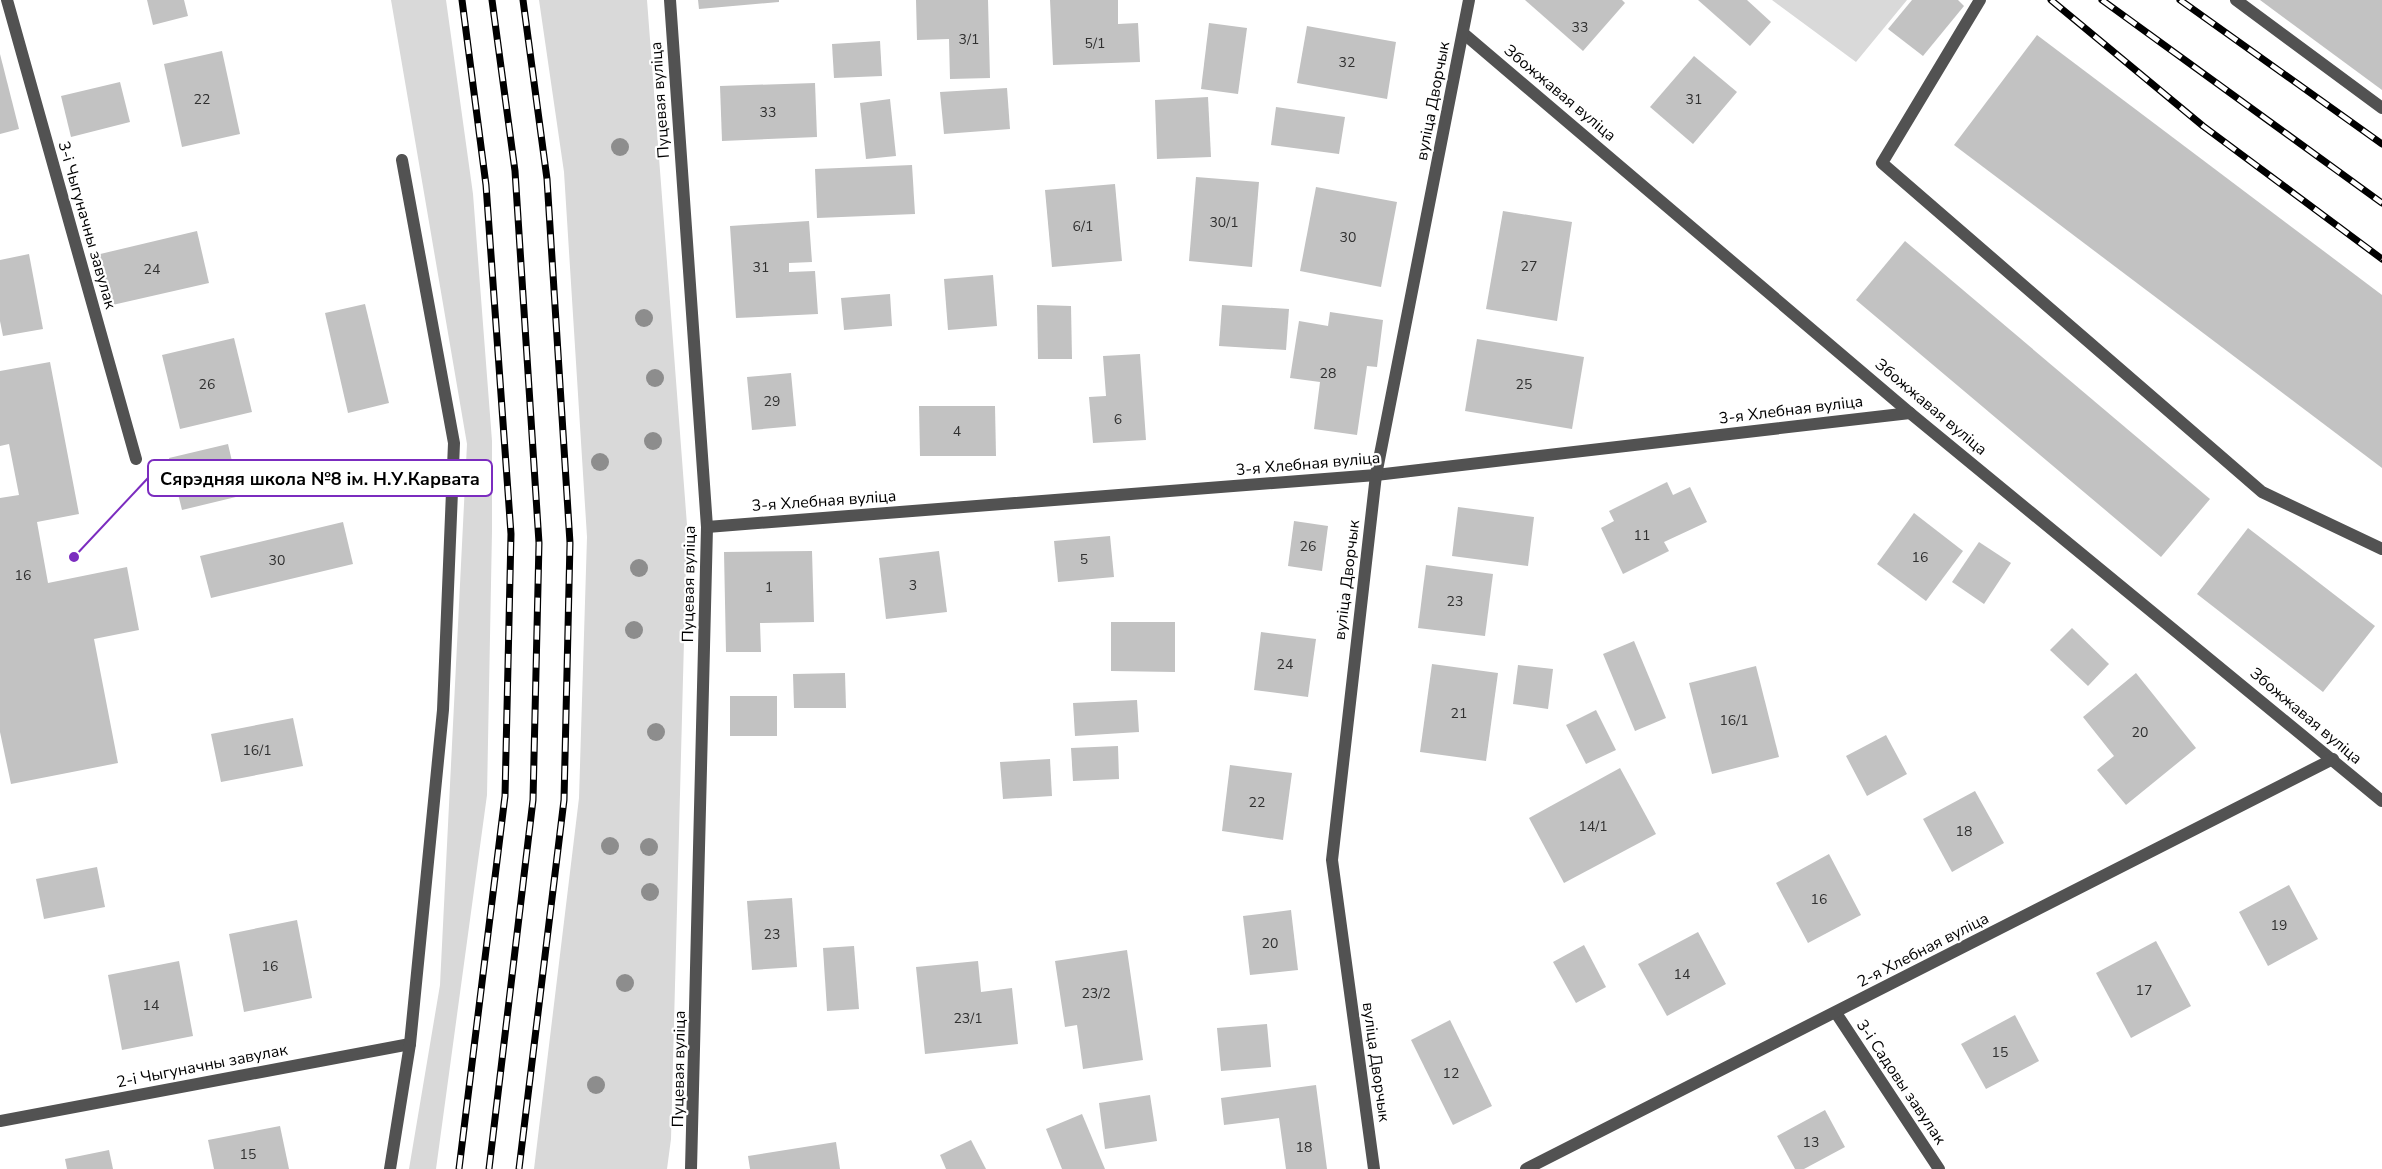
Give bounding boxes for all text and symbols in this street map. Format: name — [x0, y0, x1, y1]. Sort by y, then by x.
house number: 33 — [1572, 18, 1588, 37]
house number: 3/1 — [959, 30, 979, 49]
house number: 5/1 — [1085, 34, 1105, 53]
street label: вуліца Дворчык — [1411, 39, 1455, 162]
street label: Збожжавая вуліца — [1499, 40, 1621, 146]
street label: Пуцевая вуліца — [645, 41, 675, 159]
house number: 32 — [1339, 53, 1355, 72]
house number: 22 — [194, 90, 210, 109]
house number: 31 — [1686, 90, 1702, 109]
house number: 33 — [760, 103, 776, 122]
street label: 3-і Чыгуначны завулак — [52, 138, 122, 312]
house number: 30/1 — [1209, 213, 1239, 232]
house number: 6/1 — [1073, 217, 1093, 236]
house number: 30 — [1340, 228, 1356, 247]
house number: 27 — [1521, 257, 1537, 276]
house number: 31 — [753, 258, 769, 277]
house number: 24 — [144, 260, 160, 279]
street label: Збожжавая вуліца — [1870, 354, 1992, 460]
house number: 28 — [1320, 364, 1336, 383]
house number: 26 — [199, 375, 215, 394]
house number: 25 — [1516, 375, 1532, 394]
street label: 3-я Хлебная вуліца — [1718, 390, 1864, 430]
house number: 29 — [764, 392, 780, 411]
house number: 6 — [1114, 410, 1122, 429]
house number: 4 — [953, 422, 961, 441]
street label: 3-я Хлебная вуліца — [1235, 447, 1381, 481]
callout: Сярэдняя школа №8 ім. Н.У.Карвата — [148, 460, 492, 496]
text: Сярэдняя школа №8 ім. Н.У.Карвата — [160, 467, 480, 491]
street label: 3-я Хлебная вуліца — [751, 485, 897, 517]
street label: вуліца Дворчык — [1329, 518, 1365, 641]
street label: Пуцевая вуліца — [677, 525, 701, 643]
house number: 11 — [1634, 526, 1650, 545]
house number: 26 — [1300, 537, 1316, 556]
house number: 16 — [1912, 548, 1928, 567]
house number: 5 — [1080, 550, 1088, 569]
house number: 30 — [269, 551, 285, 570]
house number: 16 — [15, 566, 31, 585]
house number: 3 — [909, 576, 917, 595]
house number: 1 — [765, 578, 773, 597]
house number: 23 — [1447, 592, 1463, 611]
house number: 24 — [1277, 655, 1293, 674]
street label: Збожжавая вуліца — [2245, 663, 2367, 769]
house number: 21 — [1451, 704, 1467, 723]
house number: 16/1 — [1719, 711, 1749, 730]
house number: 20 — [2132, 723, 2148, 742]
house number: 16/1 — [242, 741, 272, 760]
house number: 22 — [1249, 793, 1265, 812]
house number: 14/1 — [1578, 817, 1608, 836]
house number: 18 — [1956, 822, 1972, 841]
house number: 16 — [1811, 890, 1827, 909]
street label: 2-я Хлебная вуліца — [1853, 907, 1993, 993]
house number: 19 — [2271, 916, 2287, 935]
house number: 23 — [764, 925, 780, 944]
house number: 20 — [1262, 934, 1278, 953]
house number: 16 — [262, 957, 278, 976]
house number: 14 — [1674, 965, 1690, 984]
house number: 17 — [2136, 981, 2152, 1000]
house number: 23/2 — [1081, 984, 1111, 1003]
house number: 14 — [143, 996, 159, 1015]
street label: вуліца Дворчык — [1357, 1001, 1395, 1124]
house number: 23/1 — [953, 1009, 983, 1028]
street label: Пуцевая вуліца — [667, 1010, 691, 1128]
street label: 3-і Садовы завулак — [1851, 1015, 1951, 1149]
street label: 2-і Чыгуначны завулак — [115, 1039, 290, 1093]
house number: 15 — [1992, 1043, 2008, 1062]
house number: 12 — [1443, 1064, 1459, 1083]
house number: 13 — [1803, 1133, 1819, 1152]
house number: 18 — [1296, 1138, 1312, 1157]
house number: 15 — [240, 1145, 256, 1164]

